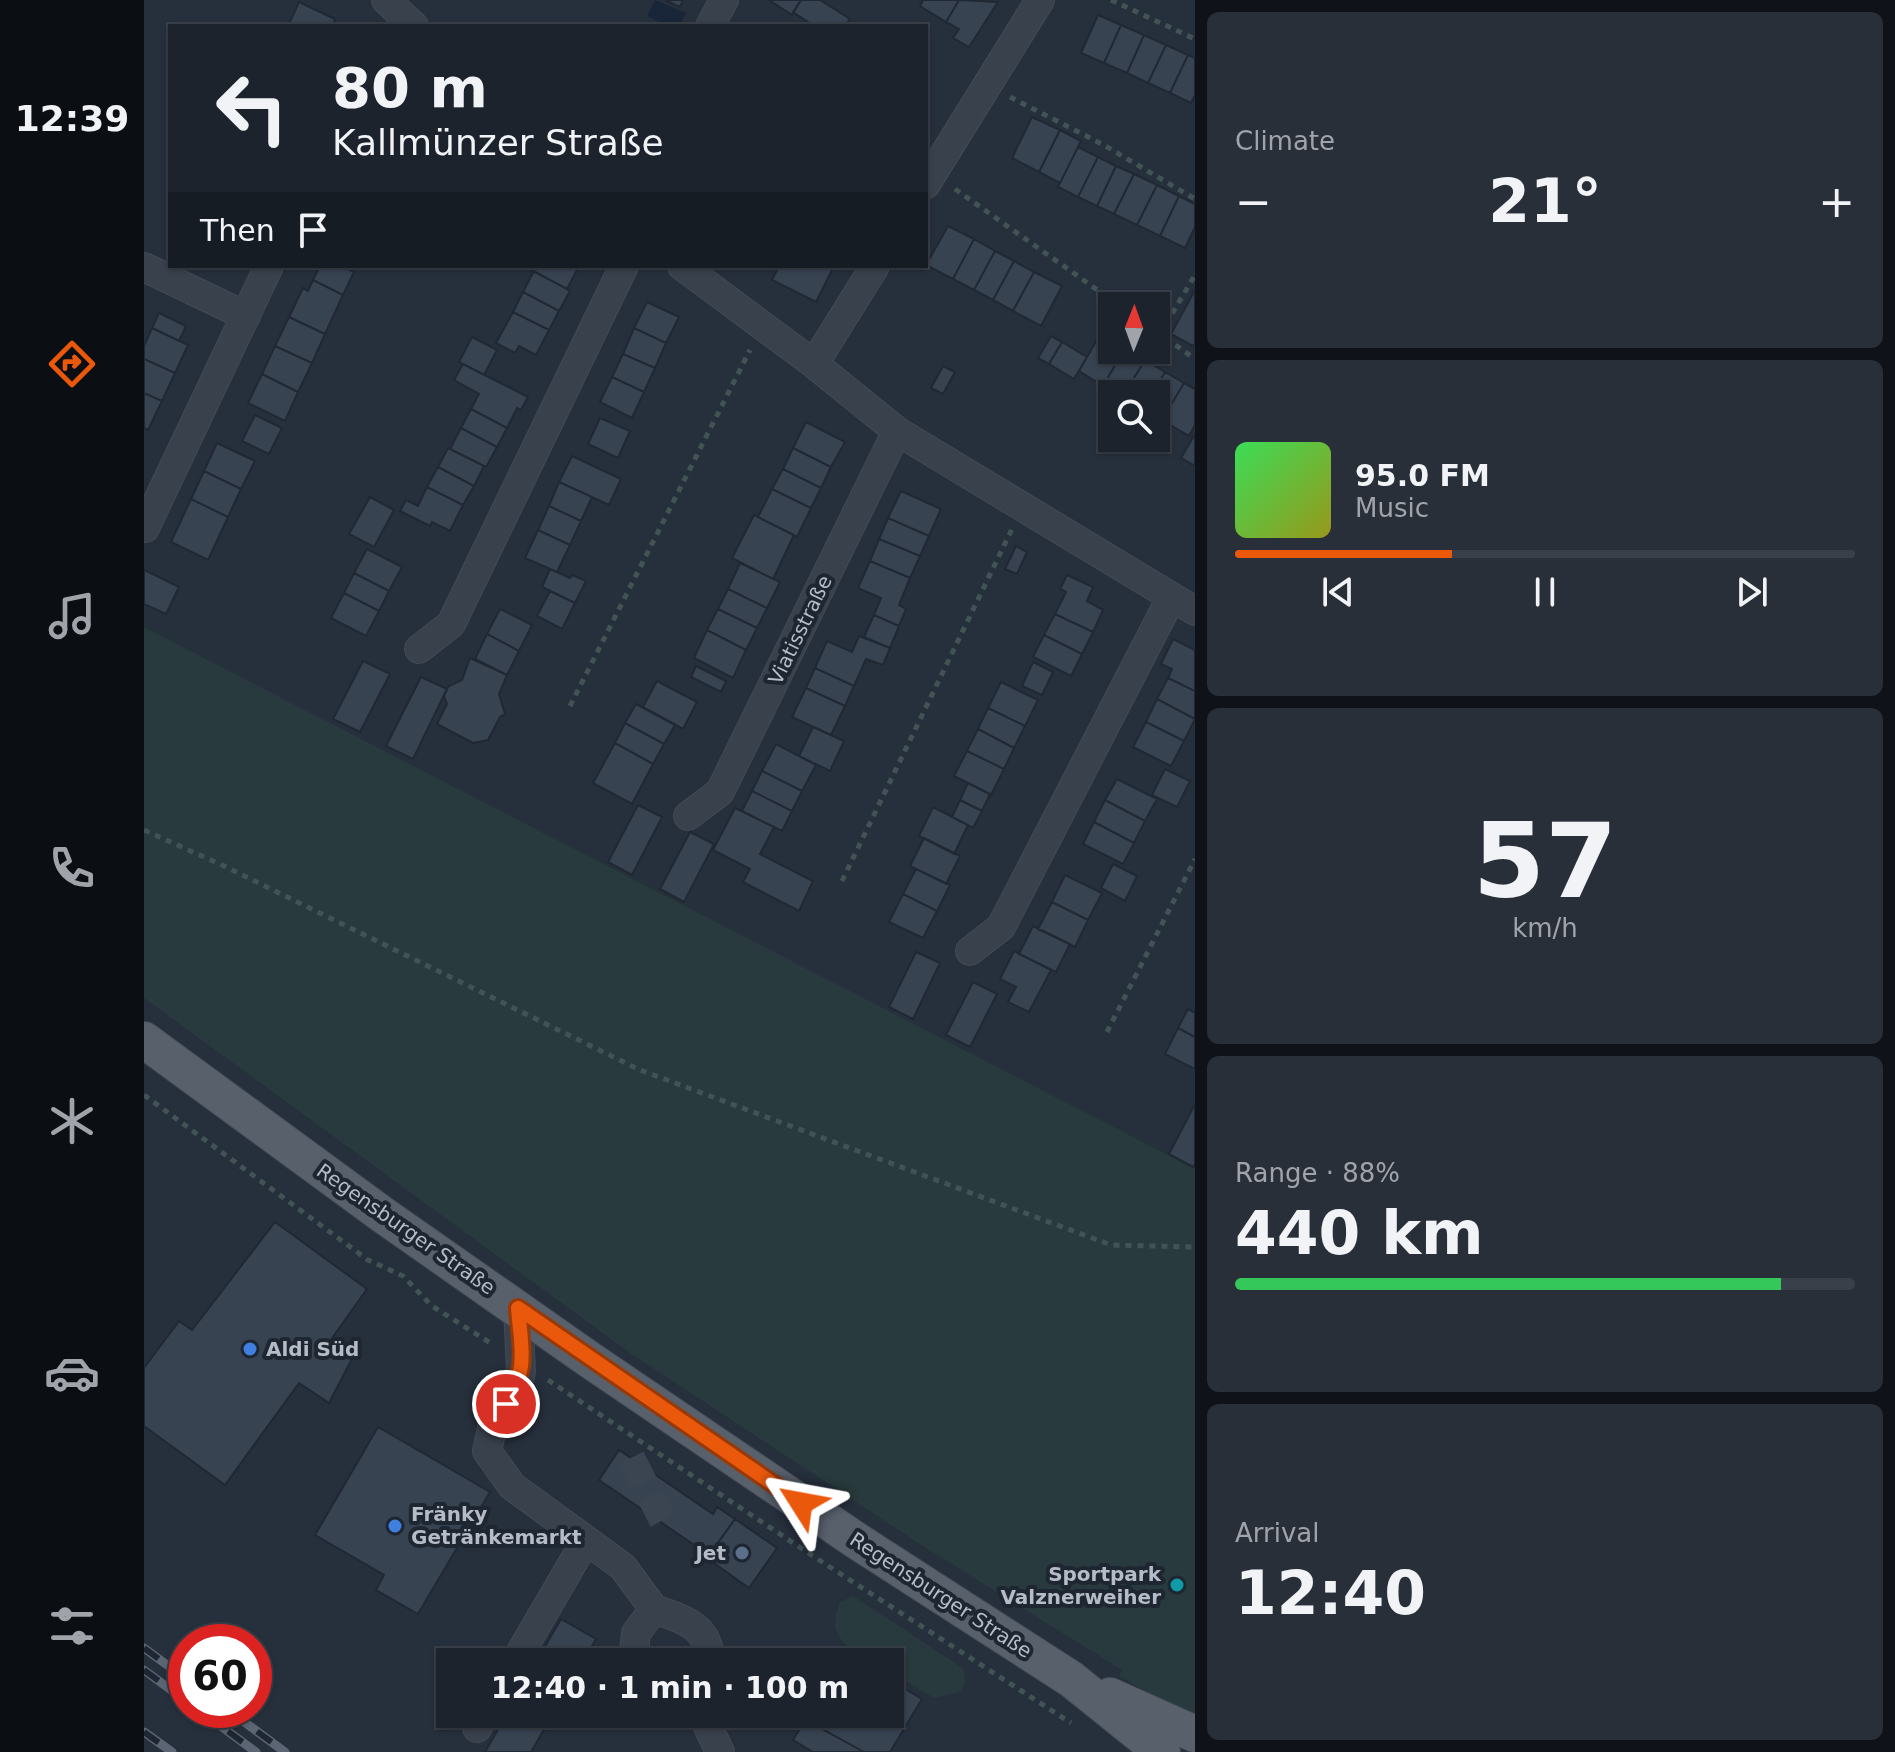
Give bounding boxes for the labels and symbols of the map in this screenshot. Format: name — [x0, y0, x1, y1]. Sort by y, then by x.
north arrow — [1098, 292, 1170, 364]
street label: Viatisstraße — [763, 571, 837, 689]
street label: Regensburger Straße — [312, 1158, 500, 1300]
place label: Aldi Süd — [266, 1337, 359, 1361]
marker: Aldi Süd — [241, 1340, 259, 1358]
pin — [472, 1370, 540, 1438]
position arrow — [759, 1461, 843, 1545]
place label: Fränky Getränkemarkt — [411, 1502, 582, 1549]
marker: Fränky Getränkemarkt — [386, 1517, 404, 1535]
street label: Regensburger Straße — [846, 1527, 1036, 1663]
place label: Jet — [693, 1541, 726, 1565]
marker: Jet — [733, 1544, 751, 1562]
place label: Sportpark Valznerweiher — [1000, 1562, 1162, 1609]
marker: Sportpark Valznerweiher — [1168, 1576, 1186, 1594]
speed limit sign: 60 — [168, 1624, 272, 1728]

